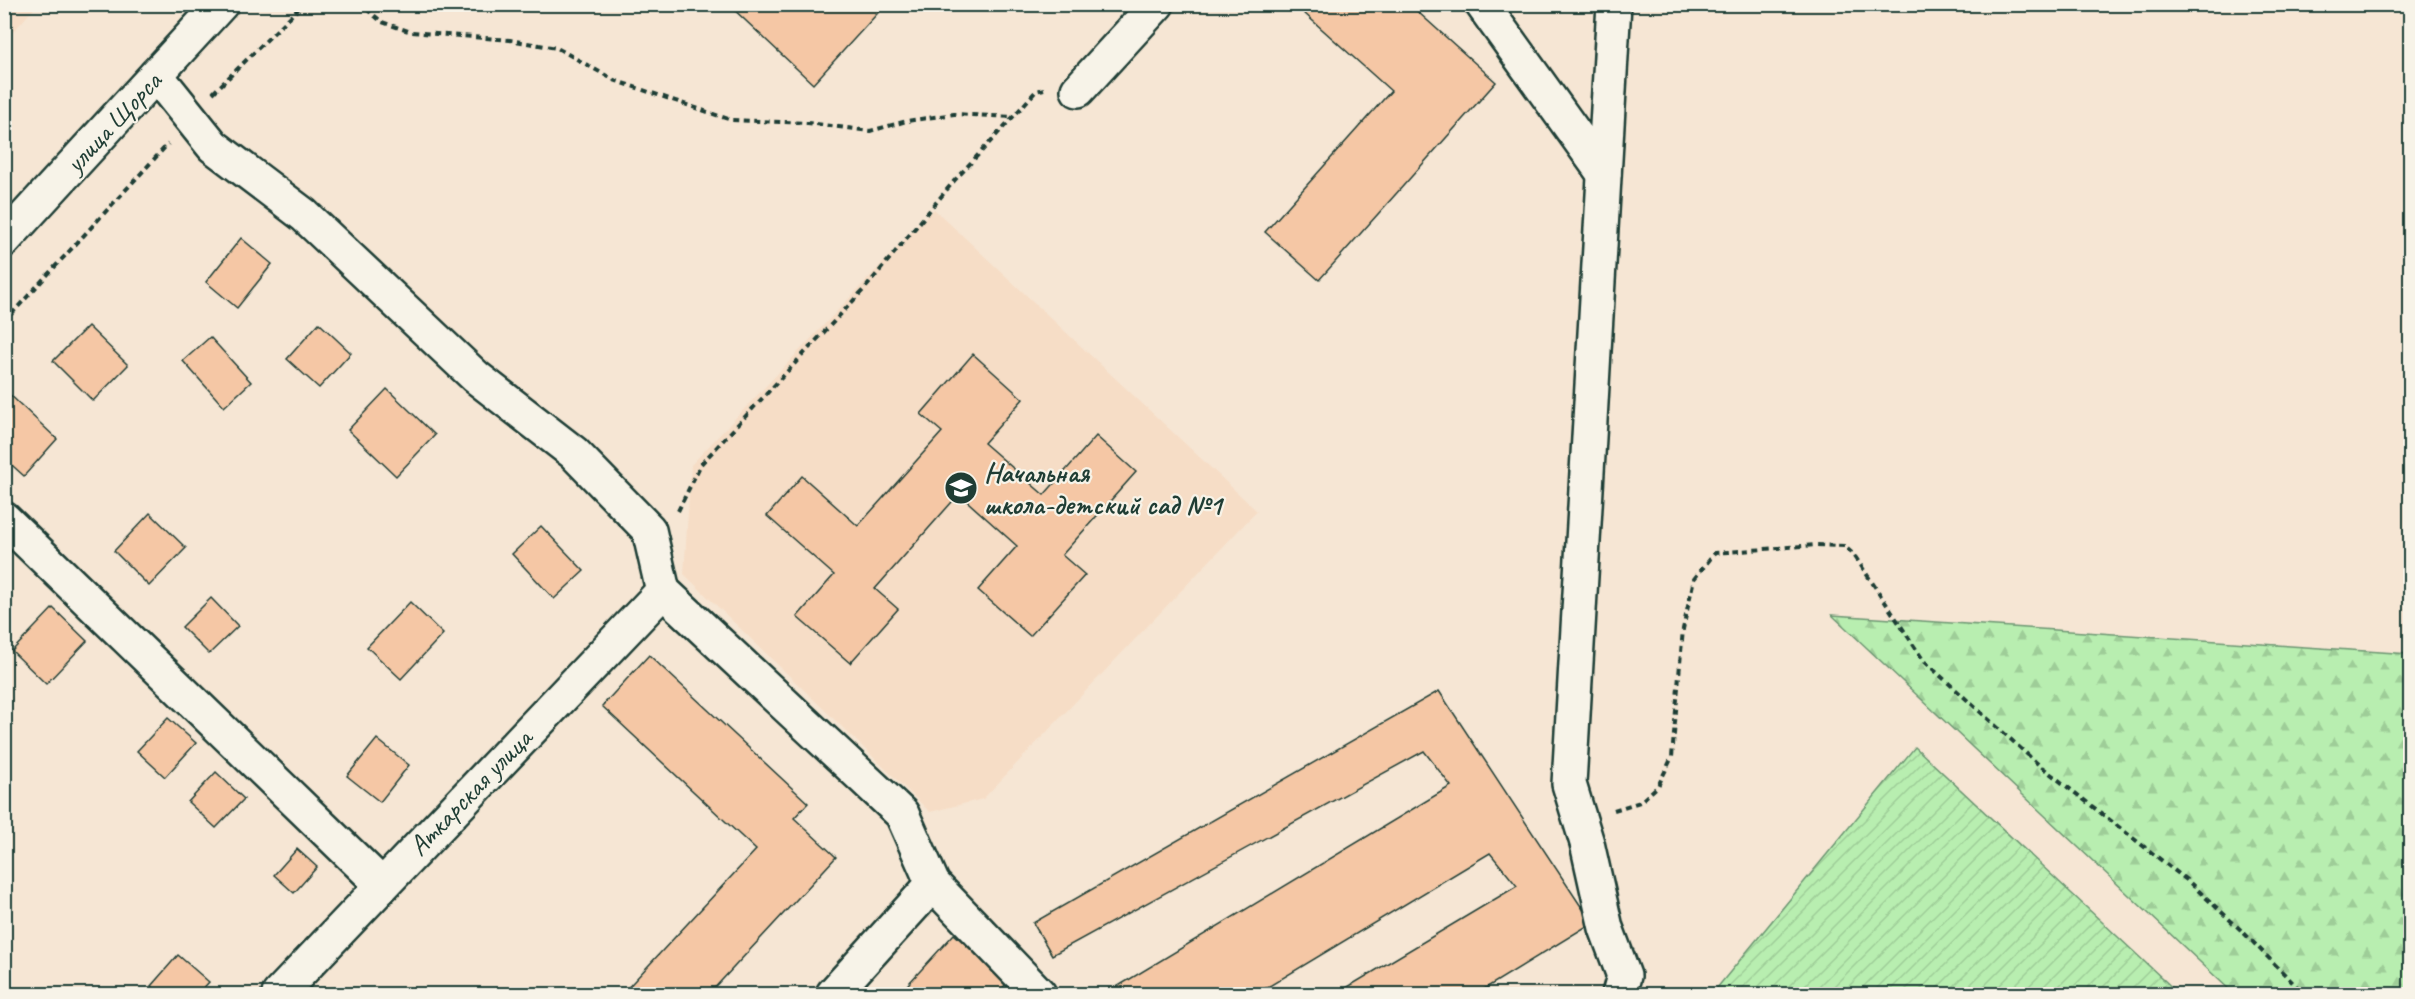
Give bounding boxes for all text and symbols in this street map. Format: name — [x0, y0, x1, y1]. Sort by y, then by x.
street label: улица Щорса — [56, 63, 170, 181]
place label: Начальная школа-детский сад №1 — [984, 455, 1225, 522]
school or university icon: Начальная школа-детский сад №1 — [943, 470, 979, 506]
street label: Аткарская улица — [401, 719, 541, 863]

